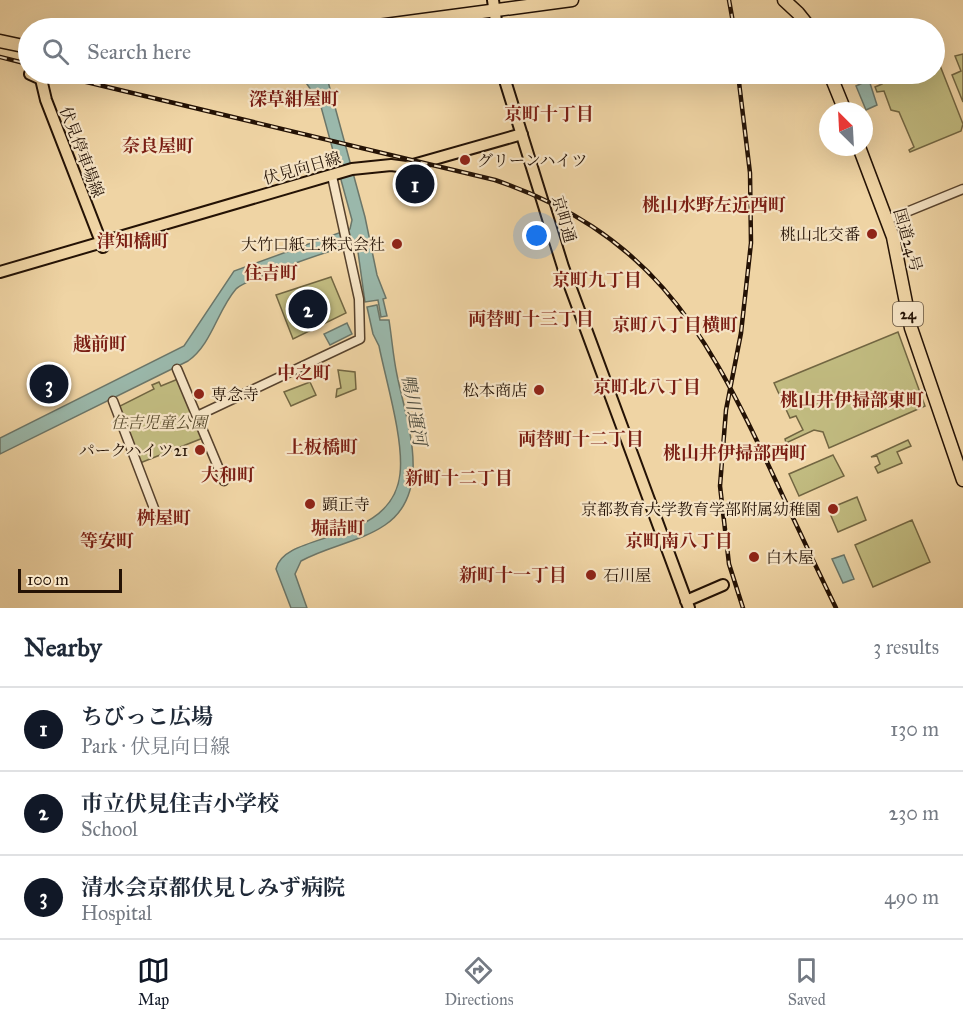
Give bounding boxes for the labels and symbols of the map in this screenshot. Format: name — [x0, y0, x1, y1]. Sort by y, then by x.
district label: 深草紺屋町 — [249, 88, 339, 110]
north arrow — [819, 102, 873, 156]
district label: 京町十丁目 — [504, 103, 594, 125]
street label: 伏見停車場線 — [56, 104, 108, 200]
district label: 奈良屋町 — [122, 135, 194, 157]
street label: 伏見向日線 — [261, 148, 343, 188]
place label: グリーンハイツ — [477, 151, 588, 170]
marker: グリーンハイツ — [458, 153, 472, 167]
pin: 1 — [396, 162, 434, 207]
street label: 京町通 — [548, 193, 580, 245]
district label: 桃山水野左近西町 — [642, 194, 786, 216]
street label: 国道24号 — [890, 206, 926, 274]
your location — [522, 221, 551, 250]
place label: 桃山北交番 — [780, 225, 860, 244]
marker: 桃山北交番 — [865, 227, 879, 241]
district label: 津知橋町 — [97, 230, 169, 252]
place label: 大竹口紙工株式会社 — [241, 235, 385, 254]
marker: 大竹口紙工株式会社 — [390, 237, 404, 251]
district label: 住吉町 — [244, 262, 298, 284]
district label: 京町九丁目 — [552, 269, 642, 291]
pin: 2 — [288, 286, 328, 332]
road number: 24 — [893, 302, 923, 326]
district label: 両替町十三丁目 — [468, 308, 594, 330]
district label: 京町八丁目横町 — [612, 314, 738, 336]
district label: 越前町 — [73, 333, 127, 355]
pin: 3 — [29, 362, 68, 406]
district label: 中之町 — [277, 362, 331, 384]
water label: 鴨川運河 — [397, 373, 432, 450]
district label: 京町北八丁目 — [593, 376, 701, 398]
place label: 松本商店 — [463, 381, 527, 400]
marker: 松本商店 — [532, 383, 546, 397]
place label: 専念寺 — [211, 385, 259, 404]
marker: 専念寺 — [192, 387, 206, 401]
district label: 桃山井伊掃部東町 — [780, 389, 924, 411]
park label: 住吉児童公園 — [111, 413, 210, 432]
district label: 両替町十二丁目 — [518, 428, 644, 450]
district label: 上板橋町 — [286, 436, 358, 458]
place label: パークハイツ21 — [79, 441, 188, 460]
district label: 桃山井伊掃部西町 — [663, 442, 807, 464]
marker: パークハイツ21 — [193, 443, 207, 457]
district label: 大和町 — [201, 464, 255, 486]
district label: 新町十二丁目 — [405, 467, 513, 489]
place label: 顕正寺 — [322, 495, 370, 514]
marker: 顕正寺 — [303, 497, 317, 511]
place label: 京都教育大学教育学部附属幼稚園 — [581, 500, 821, 519]
marker: 京都教育大学教育学部附属幼稚園 — [826, 502, 840, 516]
district label: 桝屋町 — [137, 507, 191, 529]
district label: 堀詰町 — [311, 517, 365, 539]
district label: 等安町 — [80, 530, 134, 552]
district label: 京町南八丁目 — [625, 530, 733, 552]
place label: 白木屋 — [766, 548, 814, 567]
marker: 白木屋 — [747, 550, 761, 564]
district label: 新町十一丁目 — [459, 564, 567, 586]
scale bar — [18, 566, 122, 594]
place label: 石川屋 — [603, 566, 651, 585]
marker: 石川屋 — [584, 568, 598, 582]

